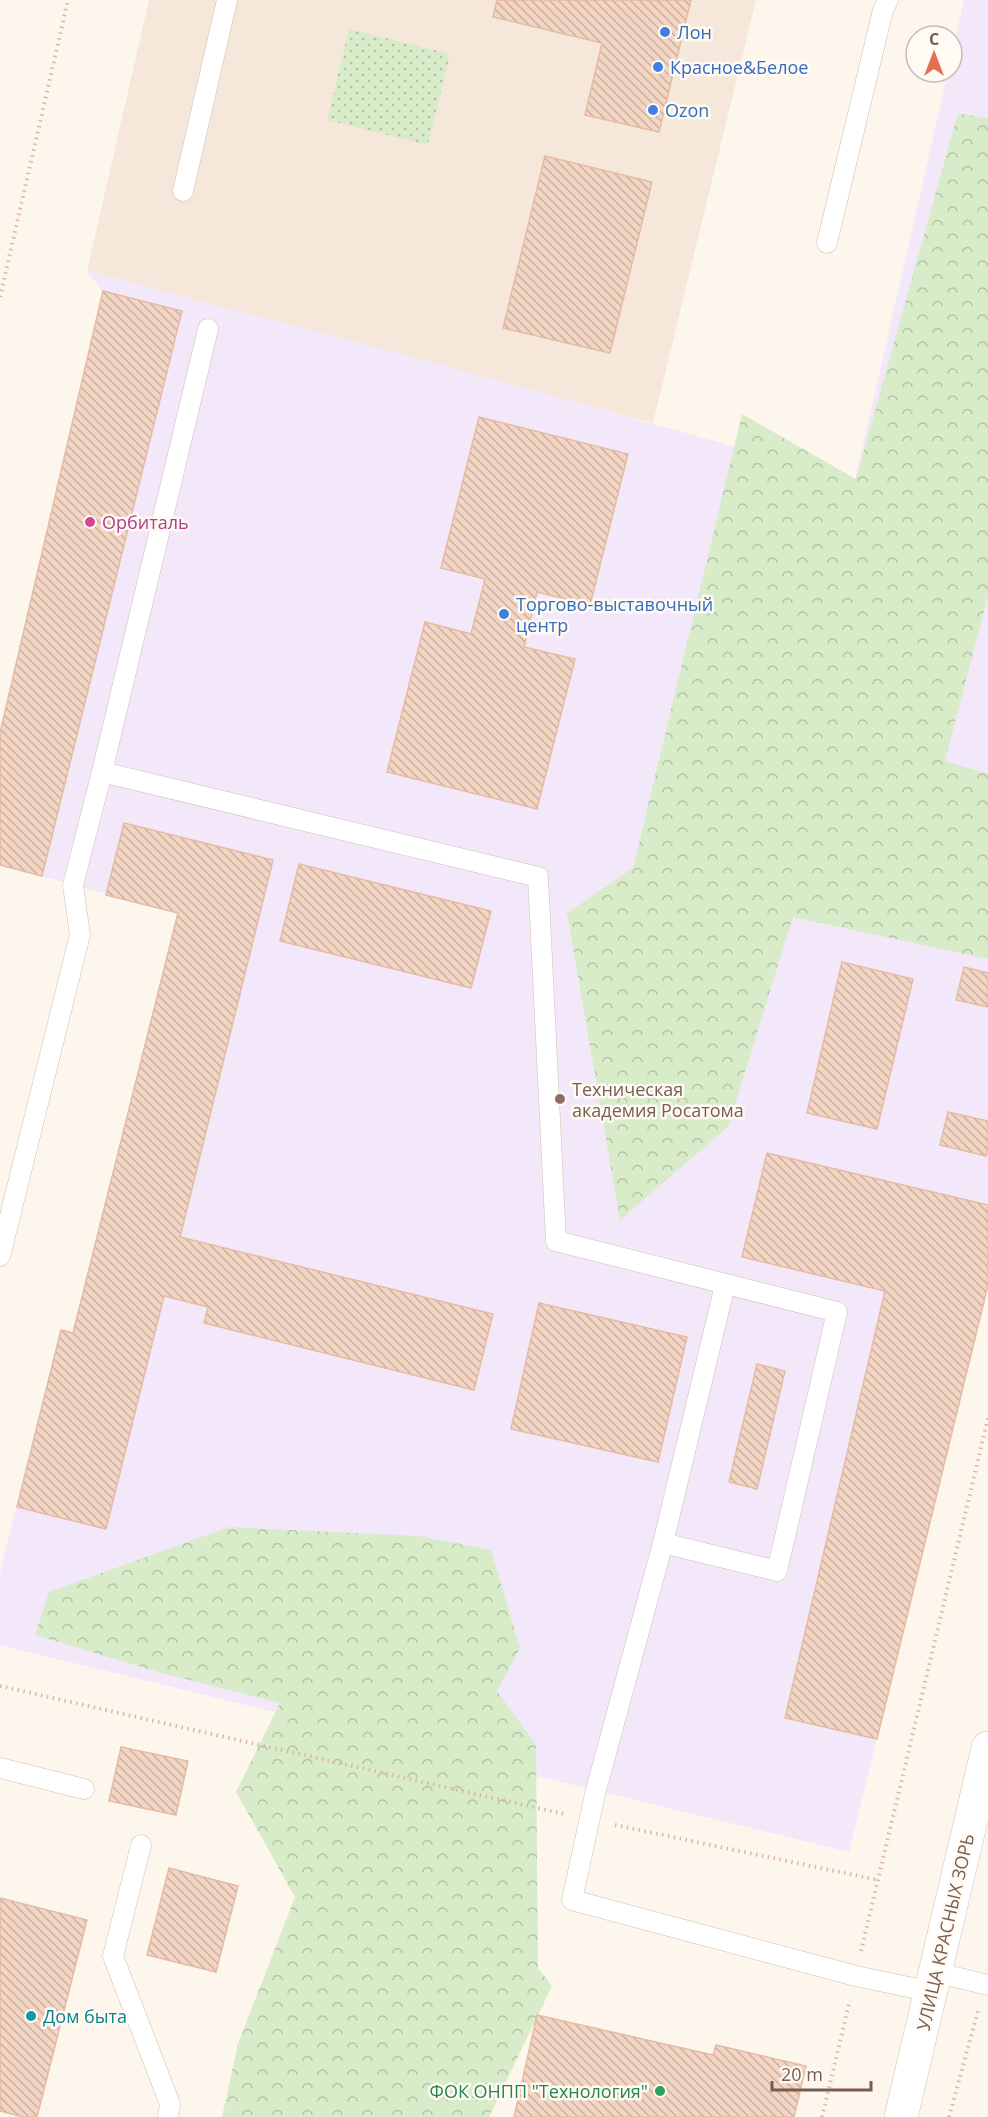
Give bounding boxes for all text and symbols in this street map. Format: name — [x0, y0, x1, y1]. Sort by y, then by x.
place label: Лон — [677, 20, 712, 44]
north arrow — [904, 24, 964, 84]
marker: Лон — [658, 25, 672, 39]
text: С — [929, 28, 939, 50]
place label: Красное&Белое — [670, 55, 808, 79]
marker: Красное&Белое — [651, 60, 665, 74]
place label: Ozon — [665, 98, 709, 122]
marker: Ozon — [646, 103, 660, 117]
place label: Орбиталь — [102, 510, 189, 534]
marker: Орбиталь — [83, 515, 97, 529]
place label: Торгово-выставочный центр — [516, 592, 713, 637]
marker: Торгово-выставочный центр — [497, 607, 511, 621]
place label: Техническая академия Росатома — [572, 1077, 744, 1122]
marker: Техническая академия Росатома — [553, 1092, 567, 1106]
street label: УЛИЦА КРАСНЫХ ЗОРЬ — [911, 1831, 979, 2033]
place label: Дом быта — [43, 2004, 127, 2028]
marker: Дом быта — [24, 2009, 38, 2023]
scale bar — [772, 2054, 871, 2092]
text: 20 m — [781, 2062, 823, 2086]
place label: ФОК ОНПП "Технология" — [430, 2079, 648, 2103]
marker: ФОК ОНПП "Технология" — [653, 2084, 667, 2098]

